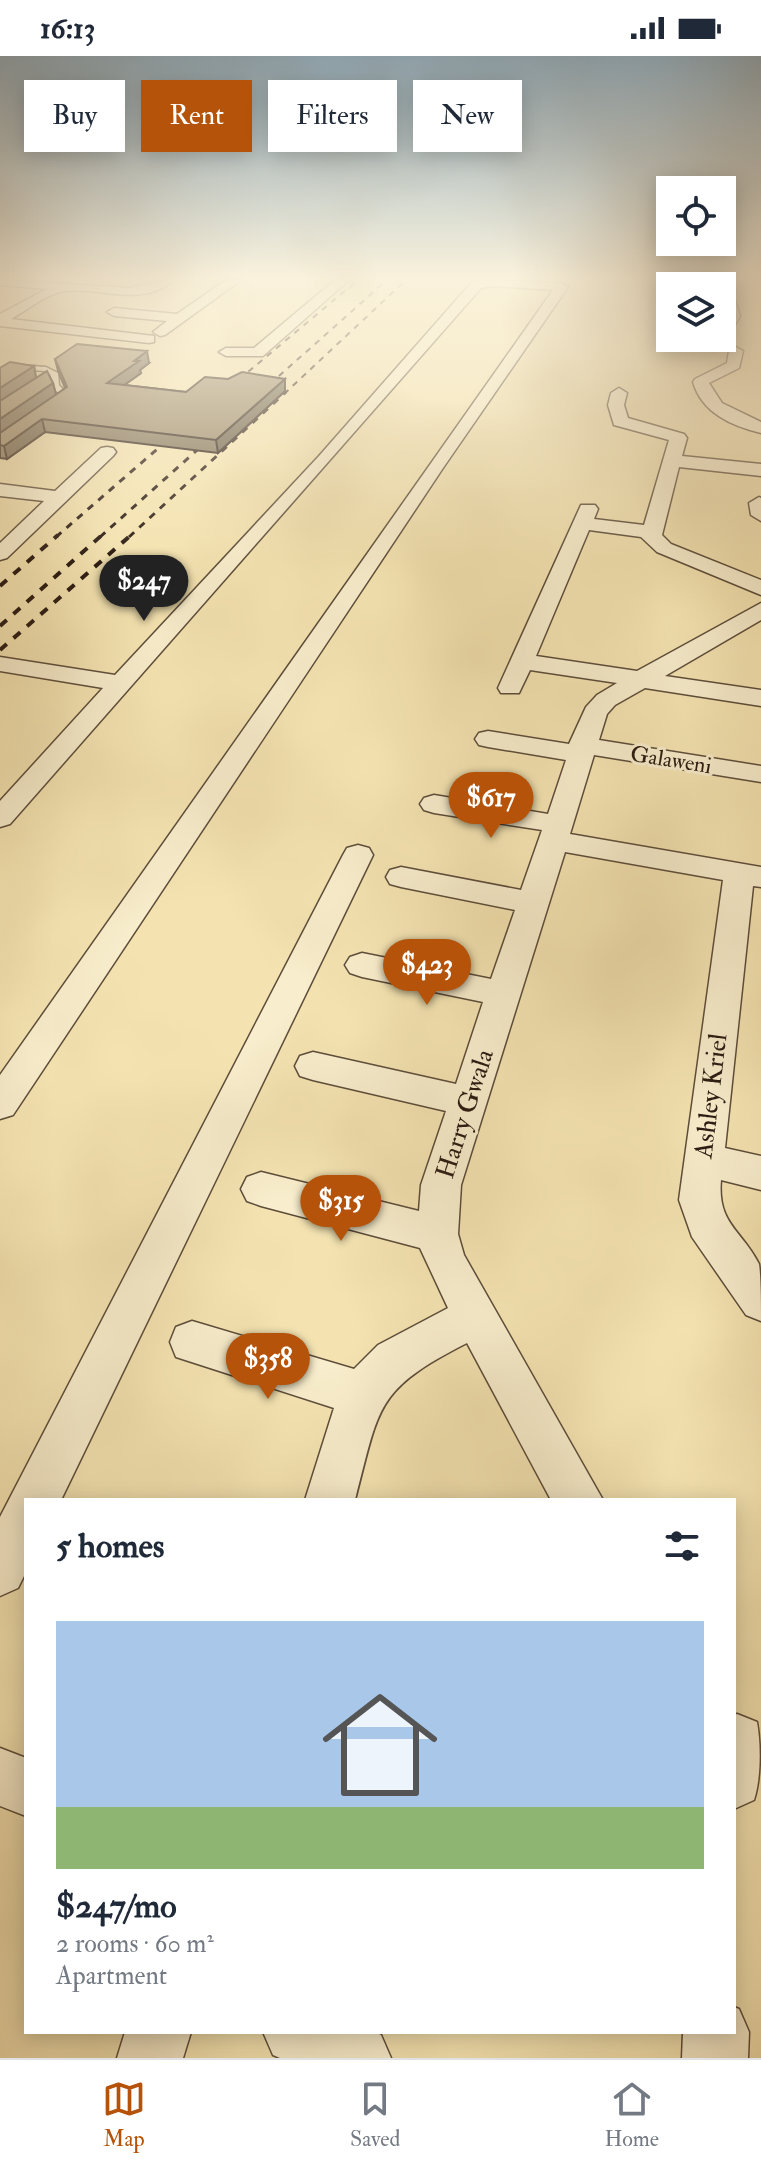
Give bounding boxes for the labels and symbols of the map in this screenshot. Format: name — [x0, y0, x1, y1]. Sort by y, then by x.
pin: $247 — [97, 555, 191, 623]
street label: Galaweni — [628, 740, 714, 780]
pin: $617 — [444, 772, 538, 840]
pin: $423 — [380, 939, 474, 1007]
street label: Ashley Kriel — [687, 1031, 735, 1161]
street label: Harry Gwala — [429, 1045, 501, 1183]
pin: $315 — [294, 1175, 388, 1243]
pin: $358 — [221, 1333, 315, 1401]

